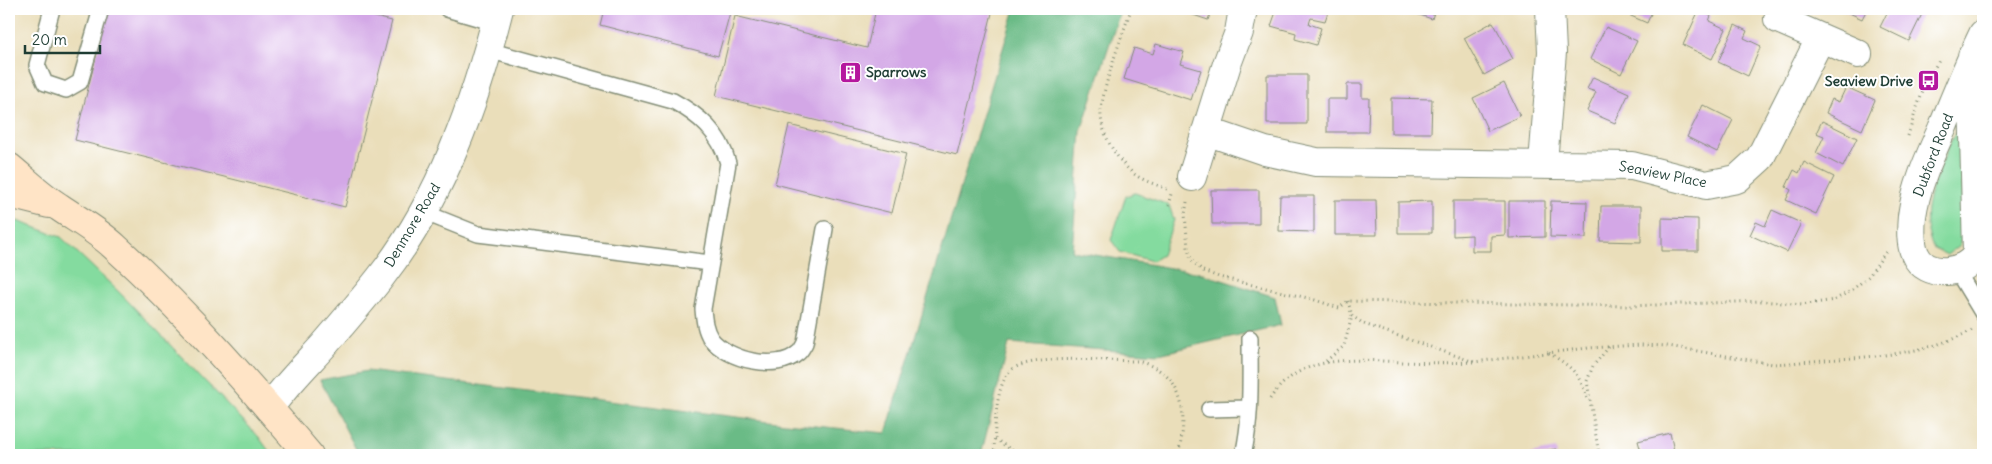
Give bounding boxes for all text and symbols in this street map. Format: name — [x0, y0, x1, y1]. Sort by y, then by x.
scale bar — [25, 22, 100, 54]
text: 20 m — [32, 30, 67, 49]
building icon: Sparrows — [838, 60, 862, 84]
place label: Sparrows — [866, 63, 927, 81]
bus stop icon: Seaview Drive — [1917, 69, 1941, 93]
place label: Seaview Drive — [1825, 72, 1913, 90]
street label: Dubford Road — [1909, 111, 1957, 199]
street label: Seaview Place — [1618, 157, 1708, 191]
street label: Denmore Road — [380, 180, 444, 270]

